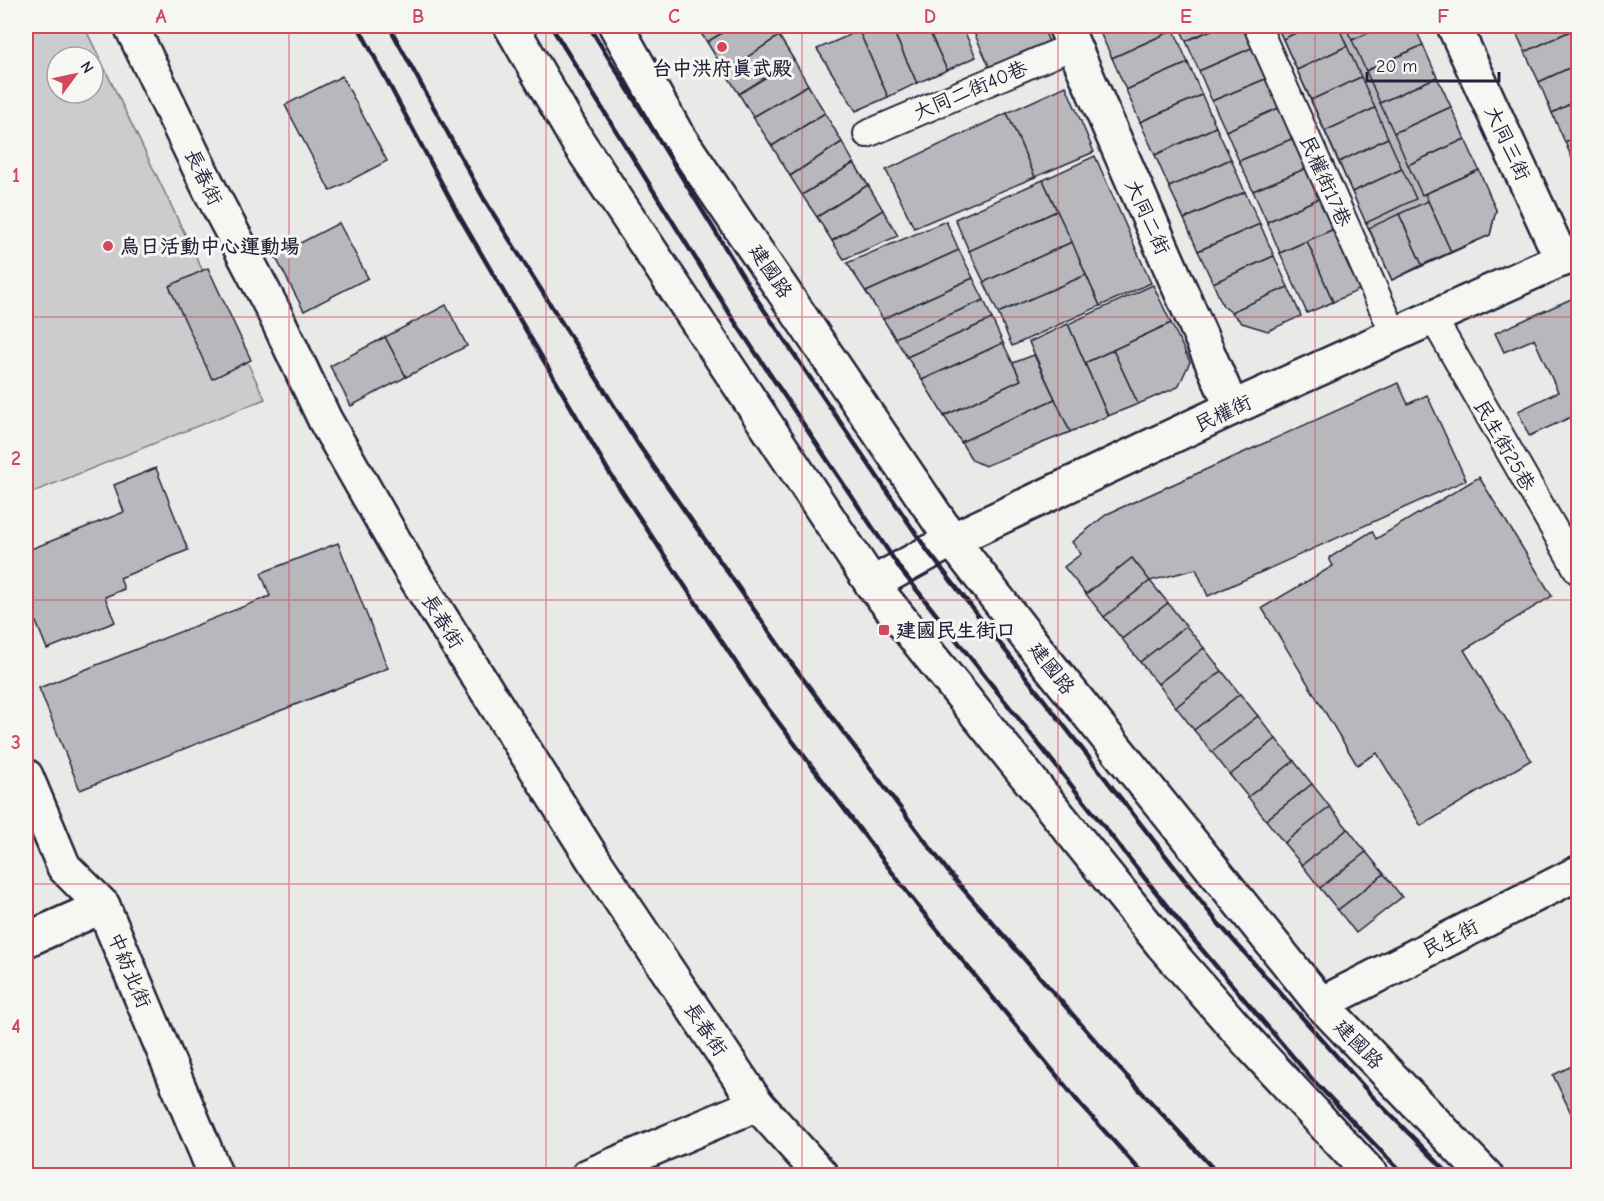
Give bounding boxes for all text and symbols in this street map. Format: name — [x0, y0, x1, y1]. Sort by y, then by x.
text: A — [155, 5, 167, 28]
text: B — [412, 5, 424, 28]
text: C — [668, 5, 680, 28]
text: D — [924, 5, 936, 28]
text: E — [1180, 5, 1192, 28]
text: F — [1437, 5, 1449, 28]
marker: 台中洪府真武殿 — [715, 40, 729, 54]
north arrow — [45, 45, 105, 105]
scale bar — [1367, 45, 1499, 83]
street label: 大同二街40巷 — [910, 56, 1032, 125]
text: 20 m — [1376, 56, 1417, 77]
place label: 台中洪府真武殿 — [652, 57, 792, 80]
text: N — [76, 58, 97, 77]
street label: 大同三街 — [1480, 102, 1535, 184]
street label: 民權街17巷 — [1295, 132, 1356, 231]
street label: 長春街 — [180, 145, 227, 209]
text: 1 — [12, 164, 20, 187]
street label: 大同二街 — [1121, 176, 1174, 258]
place label: 烏日活動中心運動場 — [120, 235, 300, 258]
marker: 烏日活動中心運動場 — [101, 239, 115, 253]
street label: 建國路 — [744, 240, 797, 303]
street label: 民權街 — [1191, 390, 1255, 437]
street label: 民生街25巷 — [1469, 396, 1540, 496]
text: 2 — [11, 447, 21, 470]
street label: 長春街 — [417, 590, 468, 653]
place label: 建國民生街口 — [896, 619, 1016, 642]
marker: 建國民生街口 — [877, 623, 891, 637]
street label: 建國路 — [1024, 638, 1080, 700]
text: 3 — [11, 731, 21, 754]
street label: 民生街 — [1418, 915, 1482, 962]
street label: 中紡北街 — [103, 929, 156, 1012]
street label: 長春街 — [679, 998, 732, 1061]
text: 4 — [11, 1015, 21, 1038]
street label: 建國路 — [1330, 1015, 1388, 1075]

